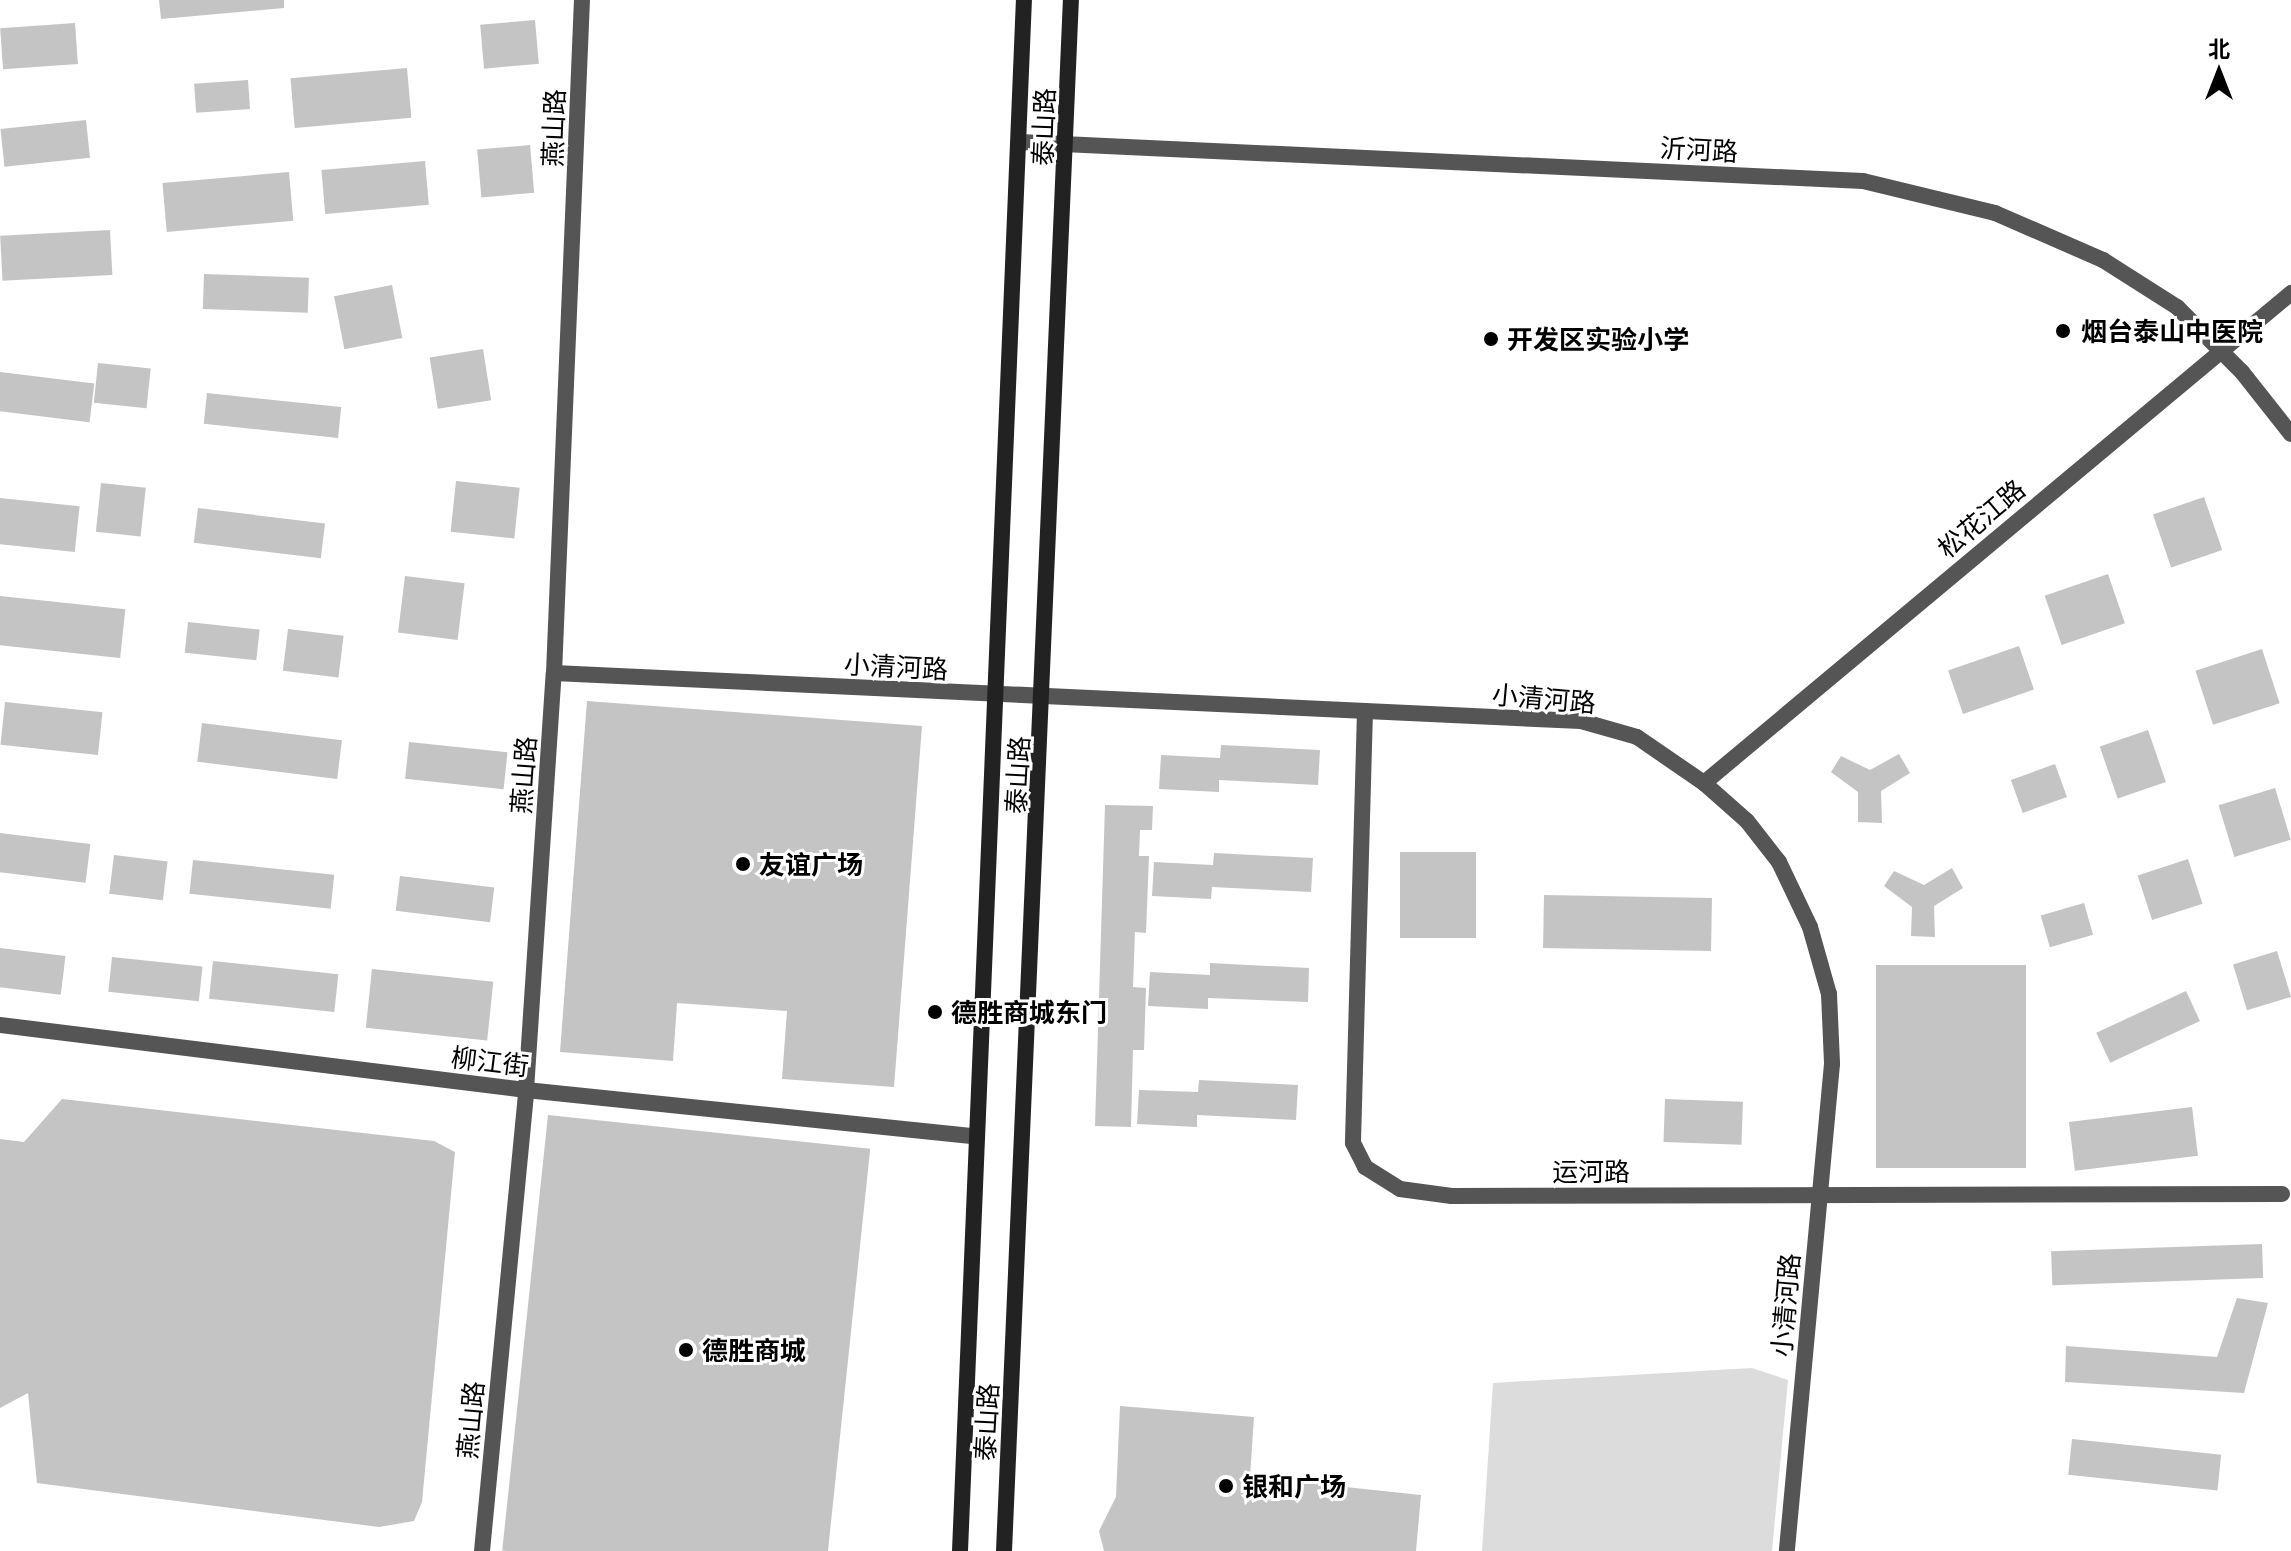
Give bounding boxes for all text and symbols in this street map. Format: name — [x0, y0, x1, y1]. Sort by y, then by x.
north arrow — [2179, 32, 2259, 112]
text: 北 — [2208, 35, 2230, 61]
street label: 泰山路 — [1026, 87, 1060, 167]
street label: 燕山路 — [536, 88, 570, 168]
street label: 沂河路 — [1659, 131, 1739, 167]
place label: 烟台泰山中医院 — [2081, 315, 2263, 347]
marker: 烟台泰山中医院 — [2052, 320, 2074, 342]
place label: 开发区实验小学 — [1507, 323, 1689, 355]
marker: 开发区实验小学 — [1482, 330, 1500, 348]
street label: 松花江路 — [1931, 473, 2031, 563]
street label: 小清河路 — [843, 648, 949, 684]
street label: 小清河路 — [1491, 678, 1597, 718]
street label: 燕山路 — [505, 735, 541, 815]
street label: 泰山路 — [999, 735, 1035, 815]
place label: 友谊广场 — [759, 848, 863, 880]
marker: 友谊广场 — [734, 855, 752, 873]
place label: 德胜商城东门 — [951, 996, 1107, 1028]
marker: 德胜商城东门 — [926, 1003, 944, 1021]
street label: 柳江街 — [449, 1041, 531, 1081]
street label: 运河路 — [1552, 1155, 1630, 1187]
street label: 小清河路 — [1765, 1252, 1805, 1358]
place label: 德胜商城 — [702, 1334, 806, 1366]
marker: 德胜商城 — [677, 1341, 695, 1359]
street label: 燕山路 — [451, 1380, 489, 1460]
street label: 泰山路 — [968, 1382, 1004, 1462]
place label: 银和广场 — [1242, 1470, 1346, 1502]
marker: 银和广场 — [1217, 1477, 1235, 1495]

